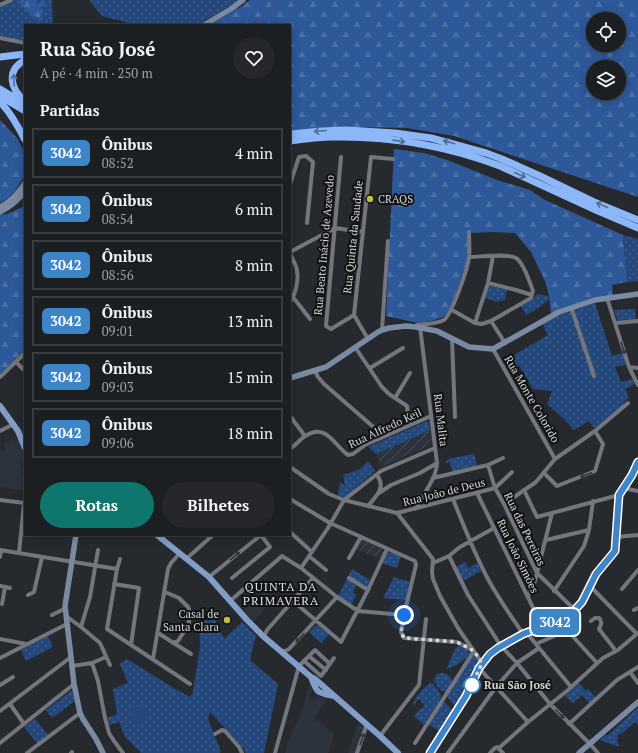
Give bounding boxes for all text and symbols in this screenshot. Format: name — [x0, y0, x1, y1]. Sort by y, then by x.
map controls — [586, 12, 626, 100]
button: locate — [586, 12, 626, 52]
text: Rua São José — [40, 36, 155, 61]
button: heart — [233, 37, 275, 79]
button: layers — [586, 60, 626, 100]
text: A pé · 4 min · 250 m — [40, 64, 153, 82]
one-way arrow — [10, 74, 17, 87]
text: Partidas — [40, 100, 99, 120]
one-way arrow — [314, 128, 327, 135]
text: Ônibus — [102, 134, 153, 154]
one-way arrow — [392, 137, 405, 145]
one-way arrow — [442, 138, 455, 146]
text: 3042 — [50, 143, 82, 162]
text: 4 min — [235, 143, 273, 163]
text: 08:52 — [102, 154, 134, 172]
one-way arrow — [513, 171, 525, 179]
street label: Rua Beato Inácio de Azevedo — [311, 174, 337, 316]
street label: Rua Quinta da Saudade — [340, 179, 366, 294]
text: Ônibus — [102, 190, 153, 210]
place label: CRAQS — [378, 192, 413, 206]
marker: CRAQS — [365, 194, 375, 204]
text: 3042 — [50, 199, 82, 218]
text: 6 min — [235, 199, 273, 219]
one-way arrow — [596, 201, 608, 209]
text: 08:54 — [102, 210, 134, 228]
text: Ônibus — [102, 246, 153, 266]
text: 3042 — [50, 255, 82, 274]
text: 8 min — [235, 255, 273, 275]
text: 08:56 — [102, 266, 134, 284]
text: Ônibus — [102, 302, 153, 322]
text: 3042 — [50, 311, 82, 330]
text: 13 min — [227, 311, 273, 331]
text: 09:01 — [102, 322, 134, 340]
one-way arrow — [620, 342, 628, 354]
street label: Rua Monte Colorido — [501, 353, 563, 445]
text: Ônibus — [102, 358, 153, 378]
text: 3042 — [50, 367, 82, 386]
text: 15 min — [227, 367, 273, 387]
text: 09:03 — [102, 378, 134, 396]
street label: Rua Malita — [431, 393, 451, 448]
street label: Rua Alfredo Keil — [346, 405, 424, 451]
text: Ônibus — [102, 414, 153, 434]
text: 3042 — [50, 423, 82, 442]
text: 18 min — [227, 423, 273, 443]
text: 09:06 — [102, 434, 134, 452]
one-way arrow — [580, 471, 592, 479]
street label: Rua João de Deus — [401, 475, 487, 509]
button: Rotas — [40, 482, 154, 528]
button: Bilhetes — [162, 482, 275, 528]
street label: Rua das Pereiras — [501, 490, 549, 568]
street label: Rua João Simões — [494, 517, 542, 596]
one-way arrow — [229, 552, 240, 561]
district label: QUINTA DA PRIMAVERA — [243, 579, 319, 608]
your location — [394, 605, 414, 625]
place label: Casal de Santa Clara — [163, 607, 219, 634]
line badge: 3042 — [527, 609, 583, 635]
text: 3042 — [539, 612, 571, 631]
marker: Casal de Santa Clara — [222, 615, 232, 625]
one-way arrow — [295, 633, 305, 643]
marker: Rua São José — [463, 676, 481, 694]
place label: Rua São José — [484, 678, 551, 692]
one-way arrow — [555, 709, 565, 719]
one-way arrow — [358, 733, 366, 745]

